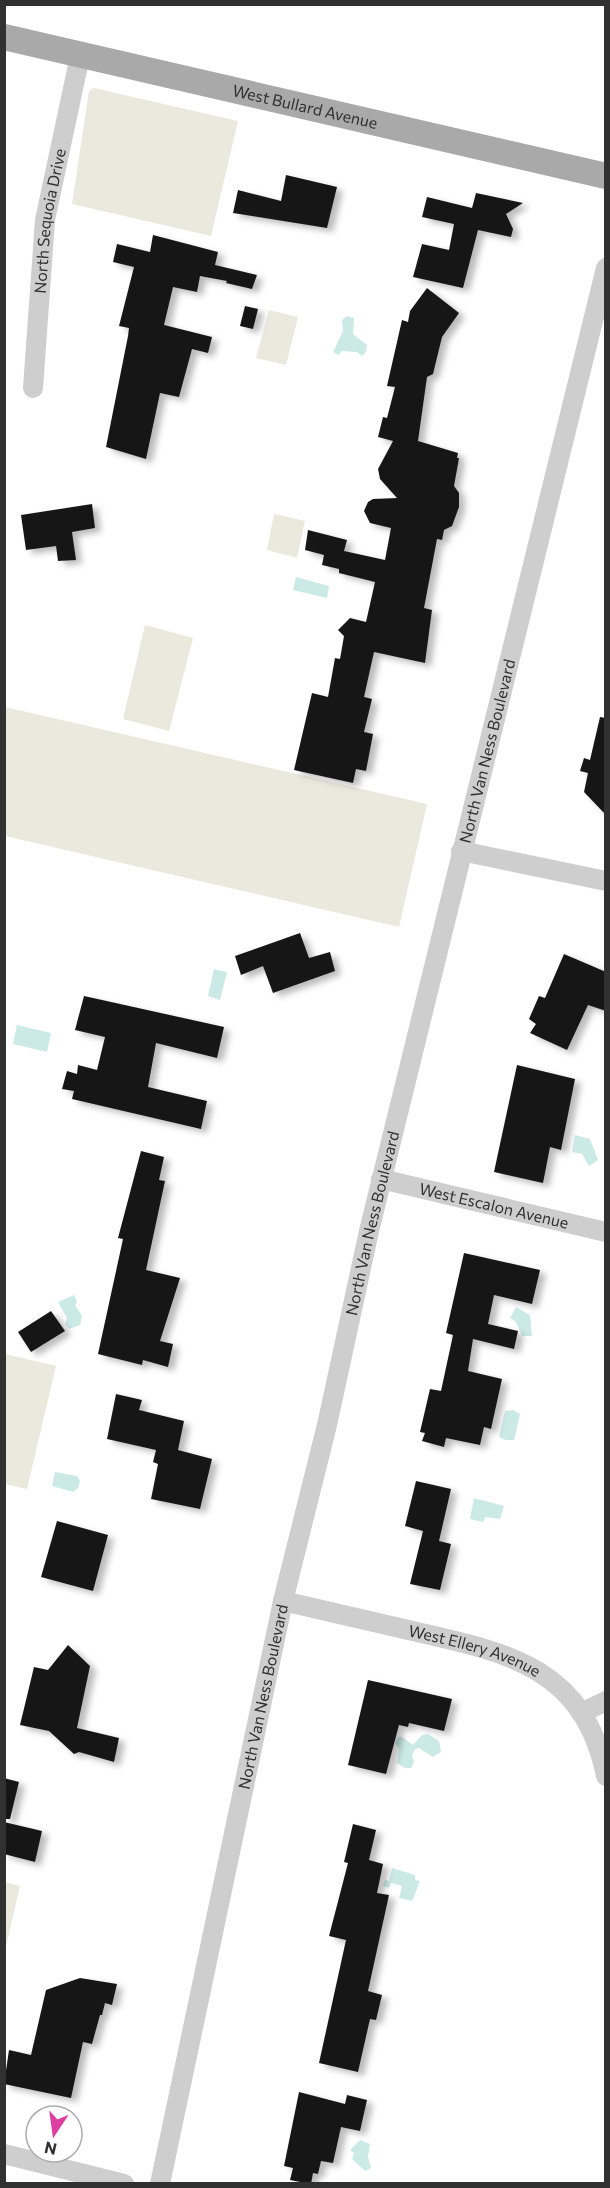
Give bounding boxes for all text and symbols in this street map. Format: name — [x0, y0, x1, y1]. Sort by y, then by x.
street label: West Bullard Avenue — [231, 80, 380, 132]
street label: North Sequoia Drive — [30, 147, 69, 294]
street label: North Van Ness Boulevard — [455, 657, 518, 845]
street label: North Van Ness Boulevard — [341, 1129, 402, 1317]
street label: West Escalon Avenue — [417, 1178, 571, 1232]
street label: North Van Ness Boulevard — [234, 1602, 291, 1791]
street label: West Ellery Avenue — [407, 1620, 544, 1680]
north arrow — [24, 2104, 84, 2164]
text: N — [43, 2138, 58, 2160]

